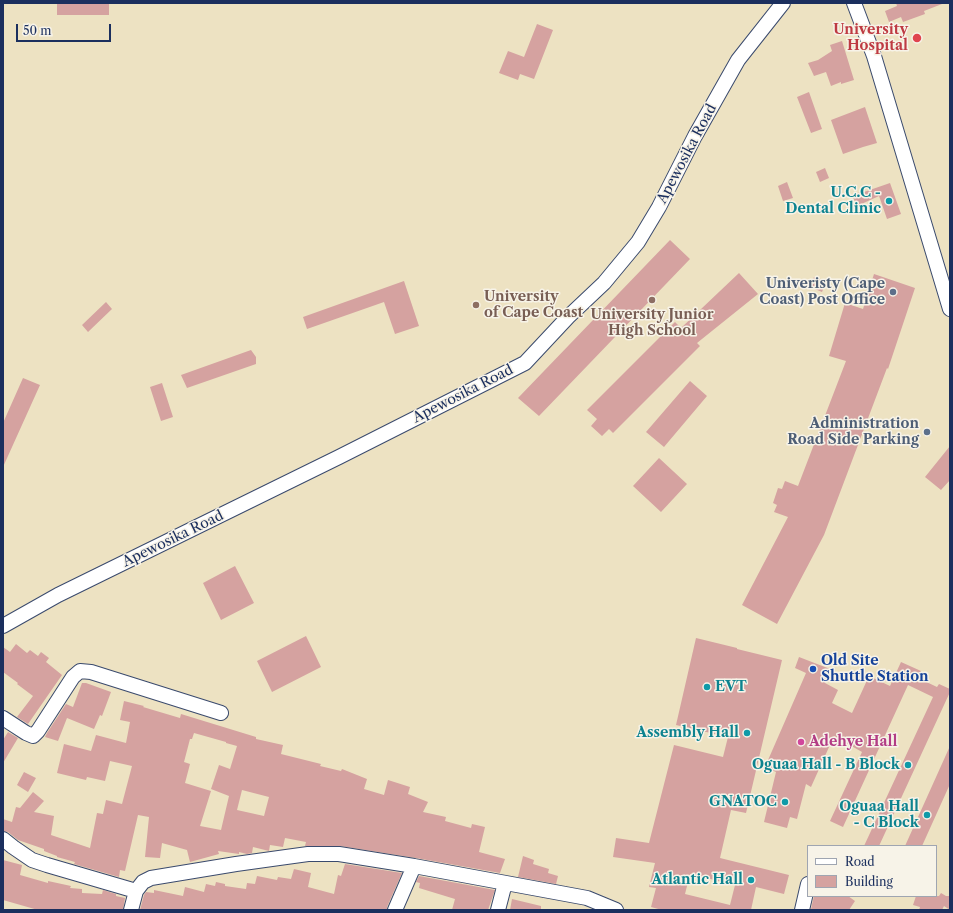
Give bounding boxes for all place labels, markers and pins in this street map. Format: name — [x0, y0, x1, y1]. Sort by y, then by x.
place label: University Hospital — [833, 22, 908, 54]
marker: University Hospital — [911, 32, 923, 44]
place label: U.C.C - Dental Clinic — [785, 185, 881, 218]
marker: U.C.C - Dental Clinic — [884, 196, 894, 206]
place label: Univeristy (Cape Coast) Post Office — [759, 276, 885, 308]
marker: Univeristy (Cape Coast) Post Office — [888, 287, 898, 297]
place label: University of Cape Coast — [484, 289, 583, 322]
marker: University Junior High School — [647, 295, 657, 305]
marker: University of Cape Coast — [471, 300, 481, 310]
place label: University Junior High School — [590, 307, 714, 340]
place label: Administration Road Side Parking — [787, 416, 919, 448]
marker: Administration Road Side Parking — [922, 427, 932, 437]
place label: Old Site Shuttle Station — [821, 653, 929, 686]
marker: Old Site Shuttle Station — [808, 664, 818, 674]
place label: EVT — [715, 679, 747, 695]
marker: EVT — [702, 682, 712, 692]
place label: Assembly Hall — [636, 725, 739, 741]
marker: Assembly Hall — [742, 728, 752, 738]
place label: Adehye Hall — [809, 734, 897, 750]
marker: Adehye Hall — [796, 737, 806, 747]
place label: Oguaa Hall - B Block — [752, 757, 900, 773]
marker: Oguaa Hall - B Block — [903, 760, 913, 770]
place label: GNATOC — [709, 794, 777, 810]
marker: GNATOC — [780, 797, 790, 807]
place label: Oguaa Hall - C Block — [839, 799, 919, 832]
marker: Oguaa Hall - C Block — [922, 810, 932, 820]
place label: Atlantic Hall — [652, 872, 743, 888]
marker: Atlantic Hall — [746, 875, 756, 885]

